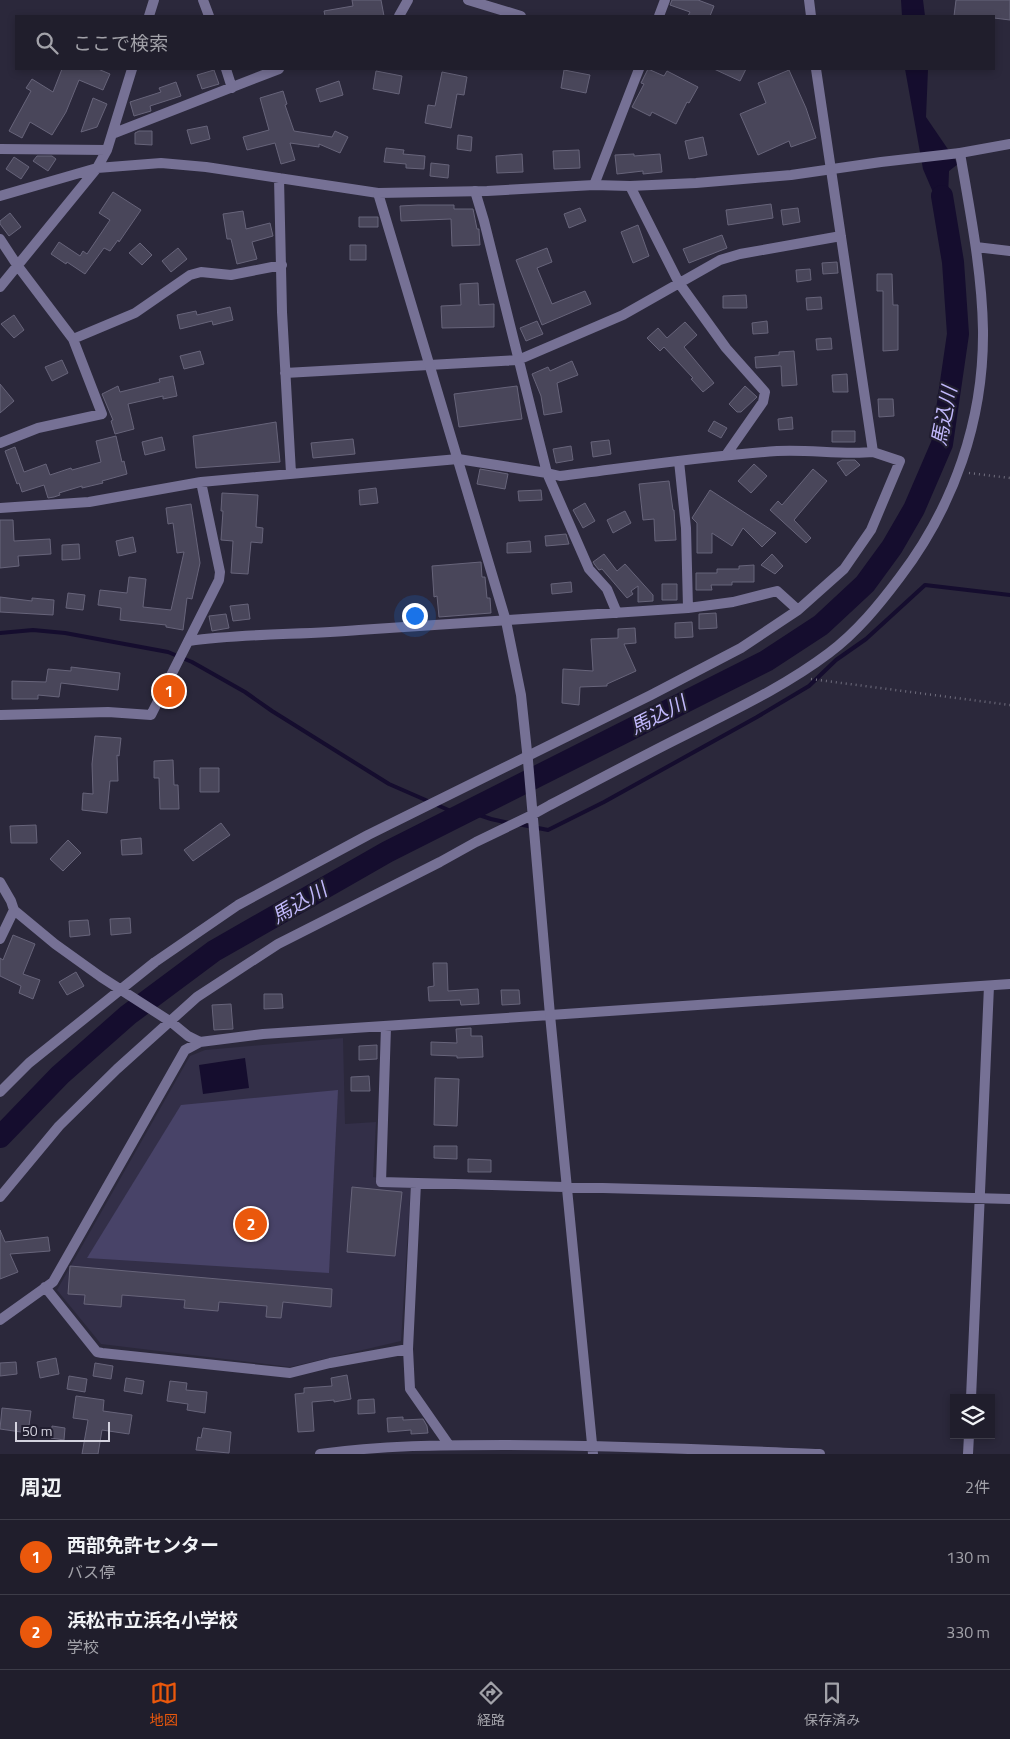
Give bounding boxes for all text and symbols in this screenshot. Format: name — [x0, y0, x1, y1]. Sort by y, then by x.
search box — [15, 15, 995, 70]
text: ここで検索 — [73, 28, 168, 57]
icon: search — [33, 29, 61, 57]
water label: 馬込川 — [923, 382, 965, 448]
your location — [402, 603, 428, 629]
pin: 1 — [153, 672, 185, 710]
water label: 馬込川 — [624, 686, 693, 742]
water label: 馬込川 — [265, 873, 334, 931]
pin: 2 — [235, 1205, 267, 1243]
map controls — [950, 1394, 995, 1439]
button: layers — [950, 1394, 995, 1439]
scale bar — [15, 1419, 110, 1442]
text: 50 m — [22, 1420, 52, 1441]
text: 周辺 — [20, 1471, 62, 1503]
text: 2件 — [965, 1475, 990, 1499]
text: 西部免許センター — [67, 1530, 219, 1559]
text: 1 — [32, 1545, 40, 1569]
text: 130 m — [946, 1545, 990, 1569]
text: バス停 — [67, 1560, 115, 1584]
text: 浜松市立浜名小学校 — [67, 1605, 238, 1634]
text: 2 — [32, 1620, 40, 1644]
text: 330 m — [946, 1620, 990, 1644]
text: 学校 — [67, 1635, 99, 1659]
tab: 地図 — [150, 1679, 178, 1730]
tab: 経路 — [477, 1679, 505, 1730]
tab: 保存済み — [804, 1679, 860, 1730]

